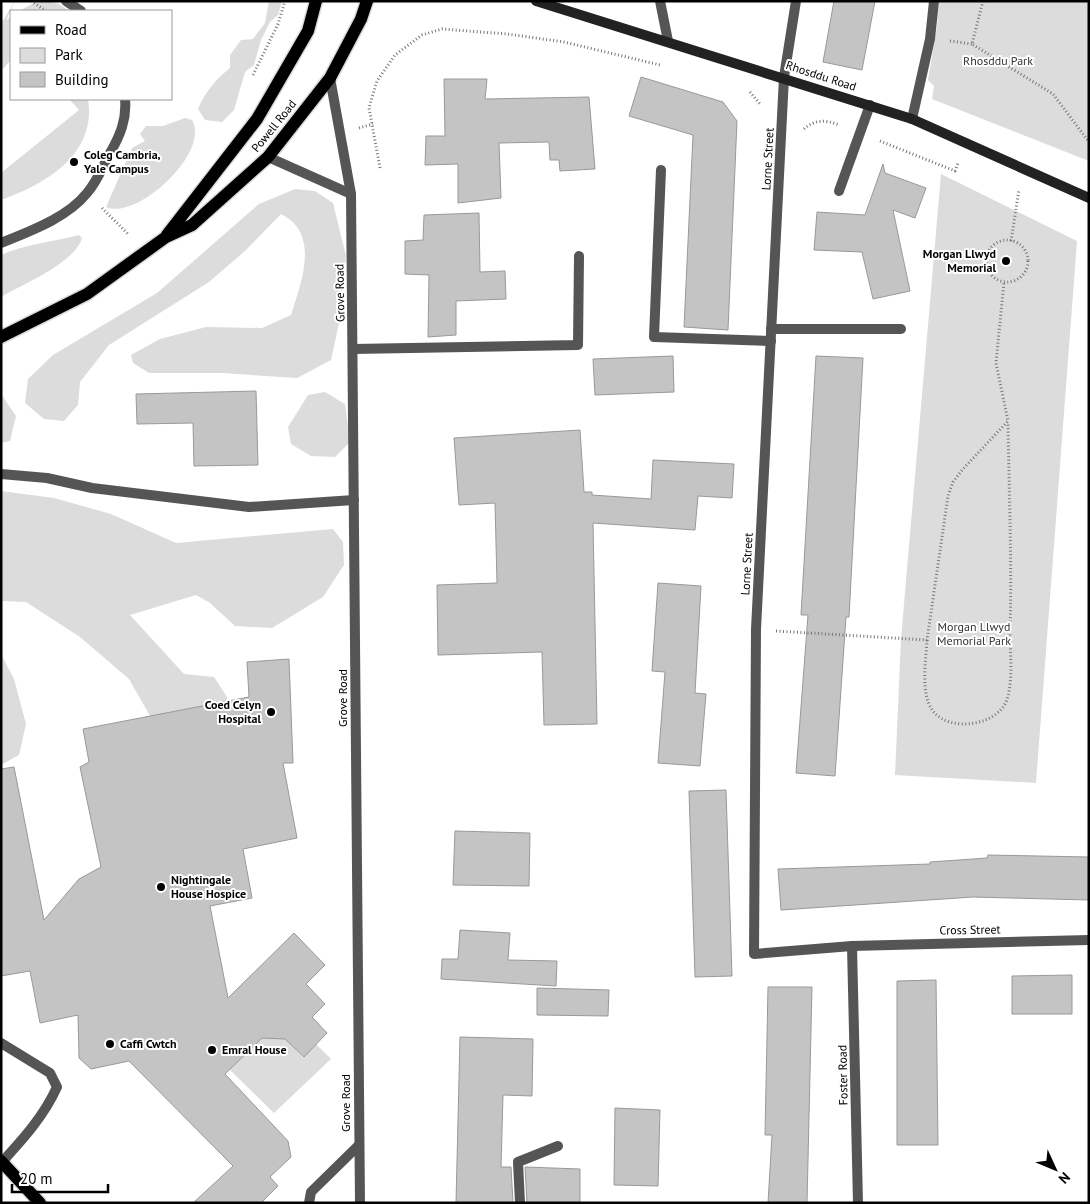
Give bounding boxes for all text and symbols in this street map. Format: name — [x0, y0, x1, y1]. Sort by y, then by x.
legend — [10, 10, 172, 100]
text: Road — [55, 20, 87, 39]
text: Park — [55, 45, 83, 64]
park label: Rhosddu Park — [963, 53, 1033, 68]
street label: Rhosddu Road — [784, 57, 858, 94]
text: Building — [55, 70, 109, 89]
street label: Powell Road — [248, 96, 299, 155]
street label: Lorne Street — [758, 127, 777, 191]
place label: Coleg Cambria, Yale Campus — [83, 147, 161, 176]
marker: Coleg Cambria, Yale Campus — [68, 156, 80, 168]
place label: Morgan Llwyd Memorial — [923, 246, 996, 275]
marker: Morgan Llwyd Memorial — [1000, 255, 1012, 267]
street label: Grove Road — [331, 264, 348, 322]
street label: Lorne Street — [737, 532, 756, 596]
park label: Morgan Llwyd Memorial Park — [937, 619, 1011, 648]
street label: Grove Road — [335, 669, 350, 727]
place label: Coed Celyn Hospital — [205, 697, 261, 726]
marker: Coed Celyn Hospital — [265, 706, 277, 718]
place label: Nightingale House Hospice — [171, 872, 246, 901]
marker: Nightingale House Hospice — [155, 881, 167, 893]
street label: Cross Street — [939, 921, 1001, 938]
place label: Caffi Cwtch — [120, 1036, 177, 1051]
marker: Caffi Cwtch — [104, 1038, 116, 1050]
place label: Emral House — [222, 1042, 287, 1057]
marker: Emral House — [206, 1044, 218, 1056]
street label: Foster Road — [834, 1045, 851, 1105]
street label: Grove Road — [338, 1074, 353, 1132]
north arrow — [1030, 1144, 1080, 1194]
scale bar — [12, 1162, 109, 1194]
text: N — [1055, 1168, 1074, 1188]
text: 20 m — [20, 1169, 53, 1188]

